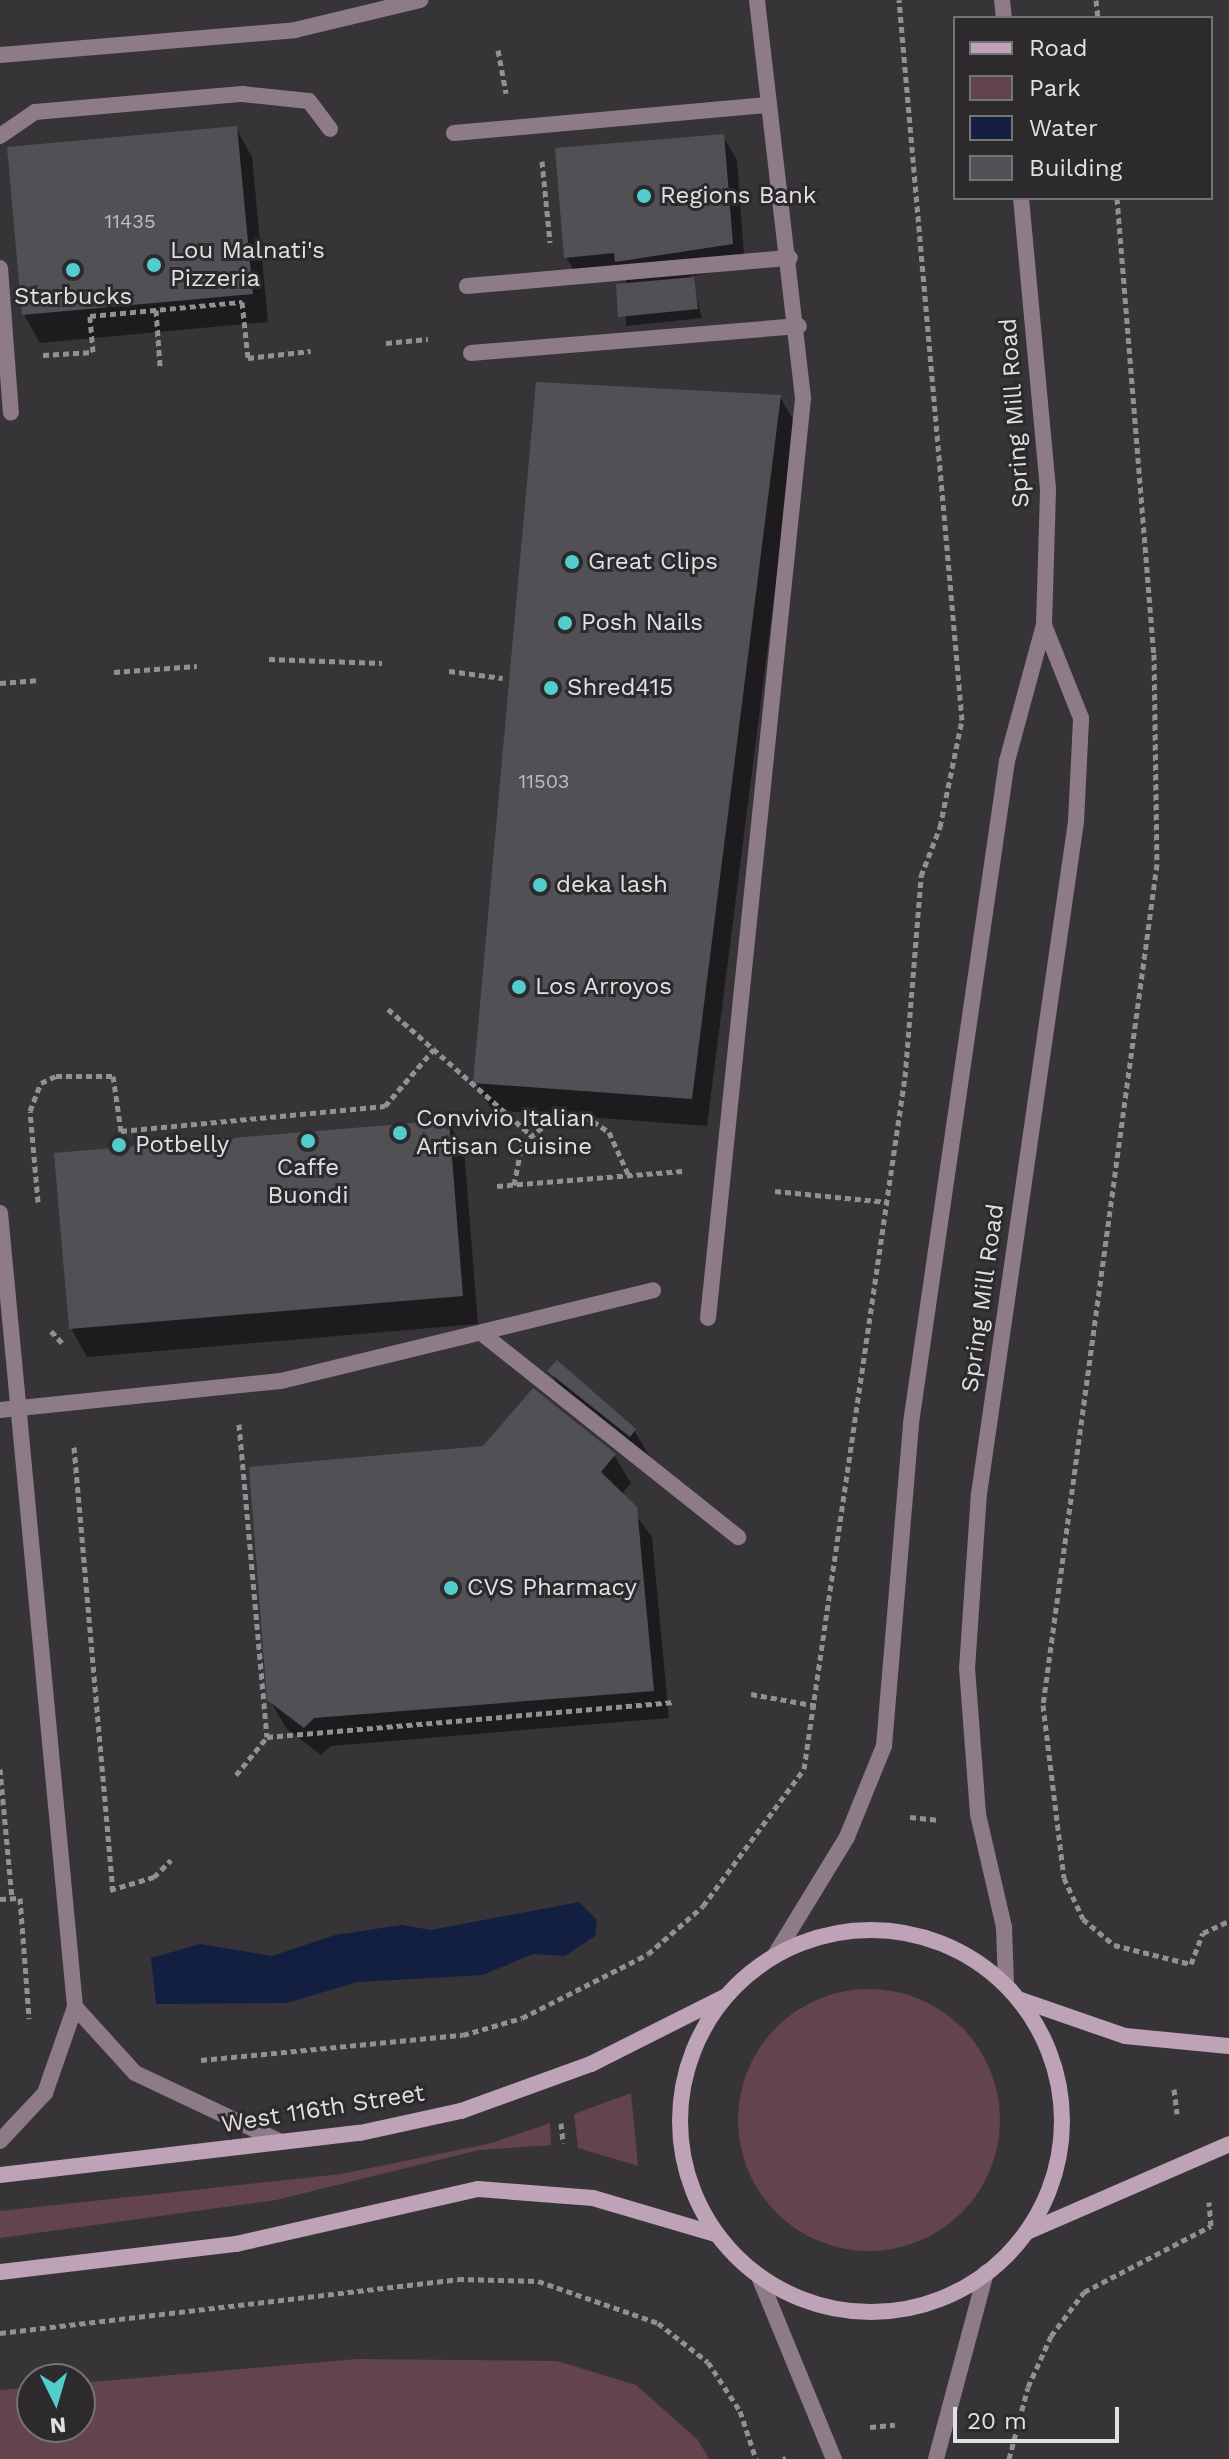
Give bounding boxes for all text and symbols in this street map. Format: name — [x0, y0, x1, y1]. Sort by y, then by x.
legend — [953, 16, 1213, 200]
text: Road — [1029, 34, 1088, 62]
text: Park — [1029, 74, 1081, 102]
text: Water — [1029, 114, 1098, 142]
text: Building — [1029, 154, 1122, 182]
place label: Regions Bank — [660, 182, 816, 210]
marker: Regions Bank — [635, 187, 653, 205]
house number: 11435 — [104, 209, 156, 233]
place label: Lou Malnati's Pizzeria — [170, 237, 325, 293]
marker: Lou Malnati's Pizzeria — [145, 256, 163, 274]
marker: Starbucks — [64, 261, 82, 279]
place label: Starbucks — [14, 283, 132, 311]
street label: Spring Mill Road — [994, 317, 1036, 509]
place label: Great Clips — [588, 548, 718, 576]
marker: Great Clips — [563, 553, 581, 571]
place label: Posh Nails — [581, 609, 703, 637]
marker: Posh Nails — [556, 614, 574, 632]
place label: Shred415 — [567, 674, 673, 702]
marker: Shred415 — [542, 679, 560, 697]
house number: 11503 — [519, 769, 569, 793]
place label: deka lash — [556, 871, 668, 899]
marker: deka lash — [531, 876, 549, 894]
place label: Los Arroyos — [535, 973, 673, 1001]
marker: Los Arroyos — [510, 978, 528, 996]
place label: Convivio Italian Artisan Cuisine — [416, 1105, 595, 1161]
marker: Convivio Italian Artisan Cuisine — [391, 1124, 409, 1142]
place label: Potbelly — [135, 1131, 229, 1159]
marker: Caffe Buondi — [299, 1132, 317, 1150]
marker: Potbelly — [110, 1136, 128, 1154]
place label: Caffe Buondi — [267, 1154, 349, 1210]
street label: Spring Mill Road — [955, 1202, 1011, 1394]
place label: CVS Pharmacy — [467, 1574, 637, 1602]
marker: CVS Pharmacy — [442, 1579, 460, 1597]
street label: West 116th Street — [219, 2079, 427, 2139]
north arrow — [16, 2363, 96, 2443]
scale bar — [957, 2391, 1123, 2441]
text: 20 m — [967, 2407, 1027, 2435]
text: N — [49, 2412, 67, 2439]

